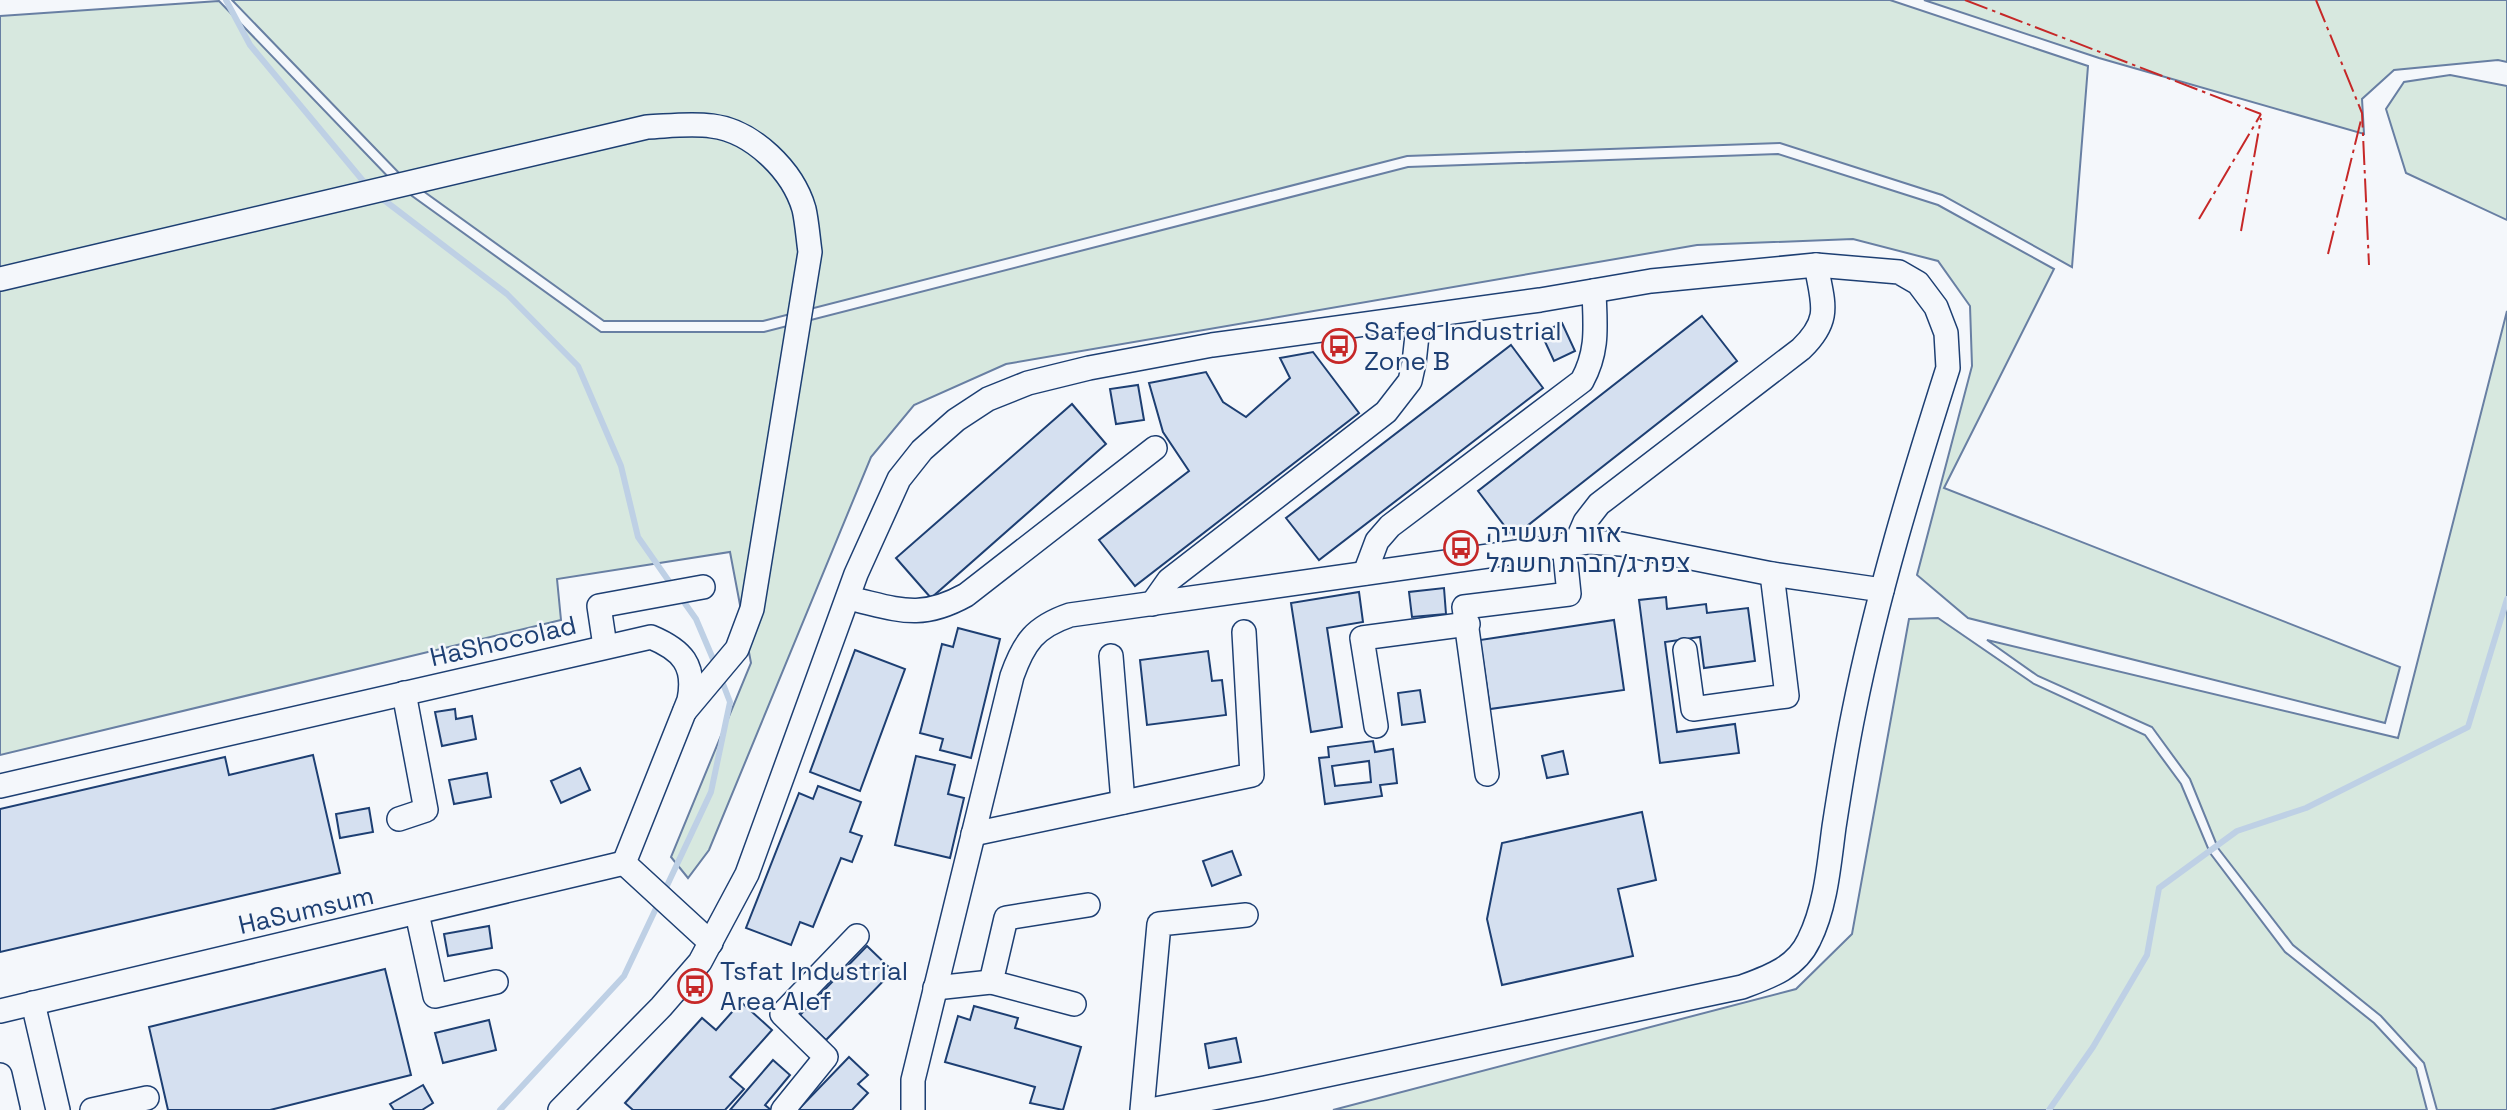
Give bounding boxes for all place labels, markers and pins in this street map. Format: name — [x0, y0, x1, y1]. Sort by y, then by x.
place label: Safed Industrial Zone B — [1364, 314, 1562, 378]
bus stop icon: Safed Industrial Zone B — [1320, 327, 1358, 365]
place label: אזור תעשייה צפת ג/חברת חשמל — [1486, 516, 1691, 580]
bus stop icon: אזור תעשייה צפת ג/חברת חשמל — [1442, 529, 1480, 567]
place label: Tsfat Industrial Area Alef — [720, 954, 908, 1018]
bus stop icon: Tsfat Industrial Area Alef — [676, 967, 714, 1005]

